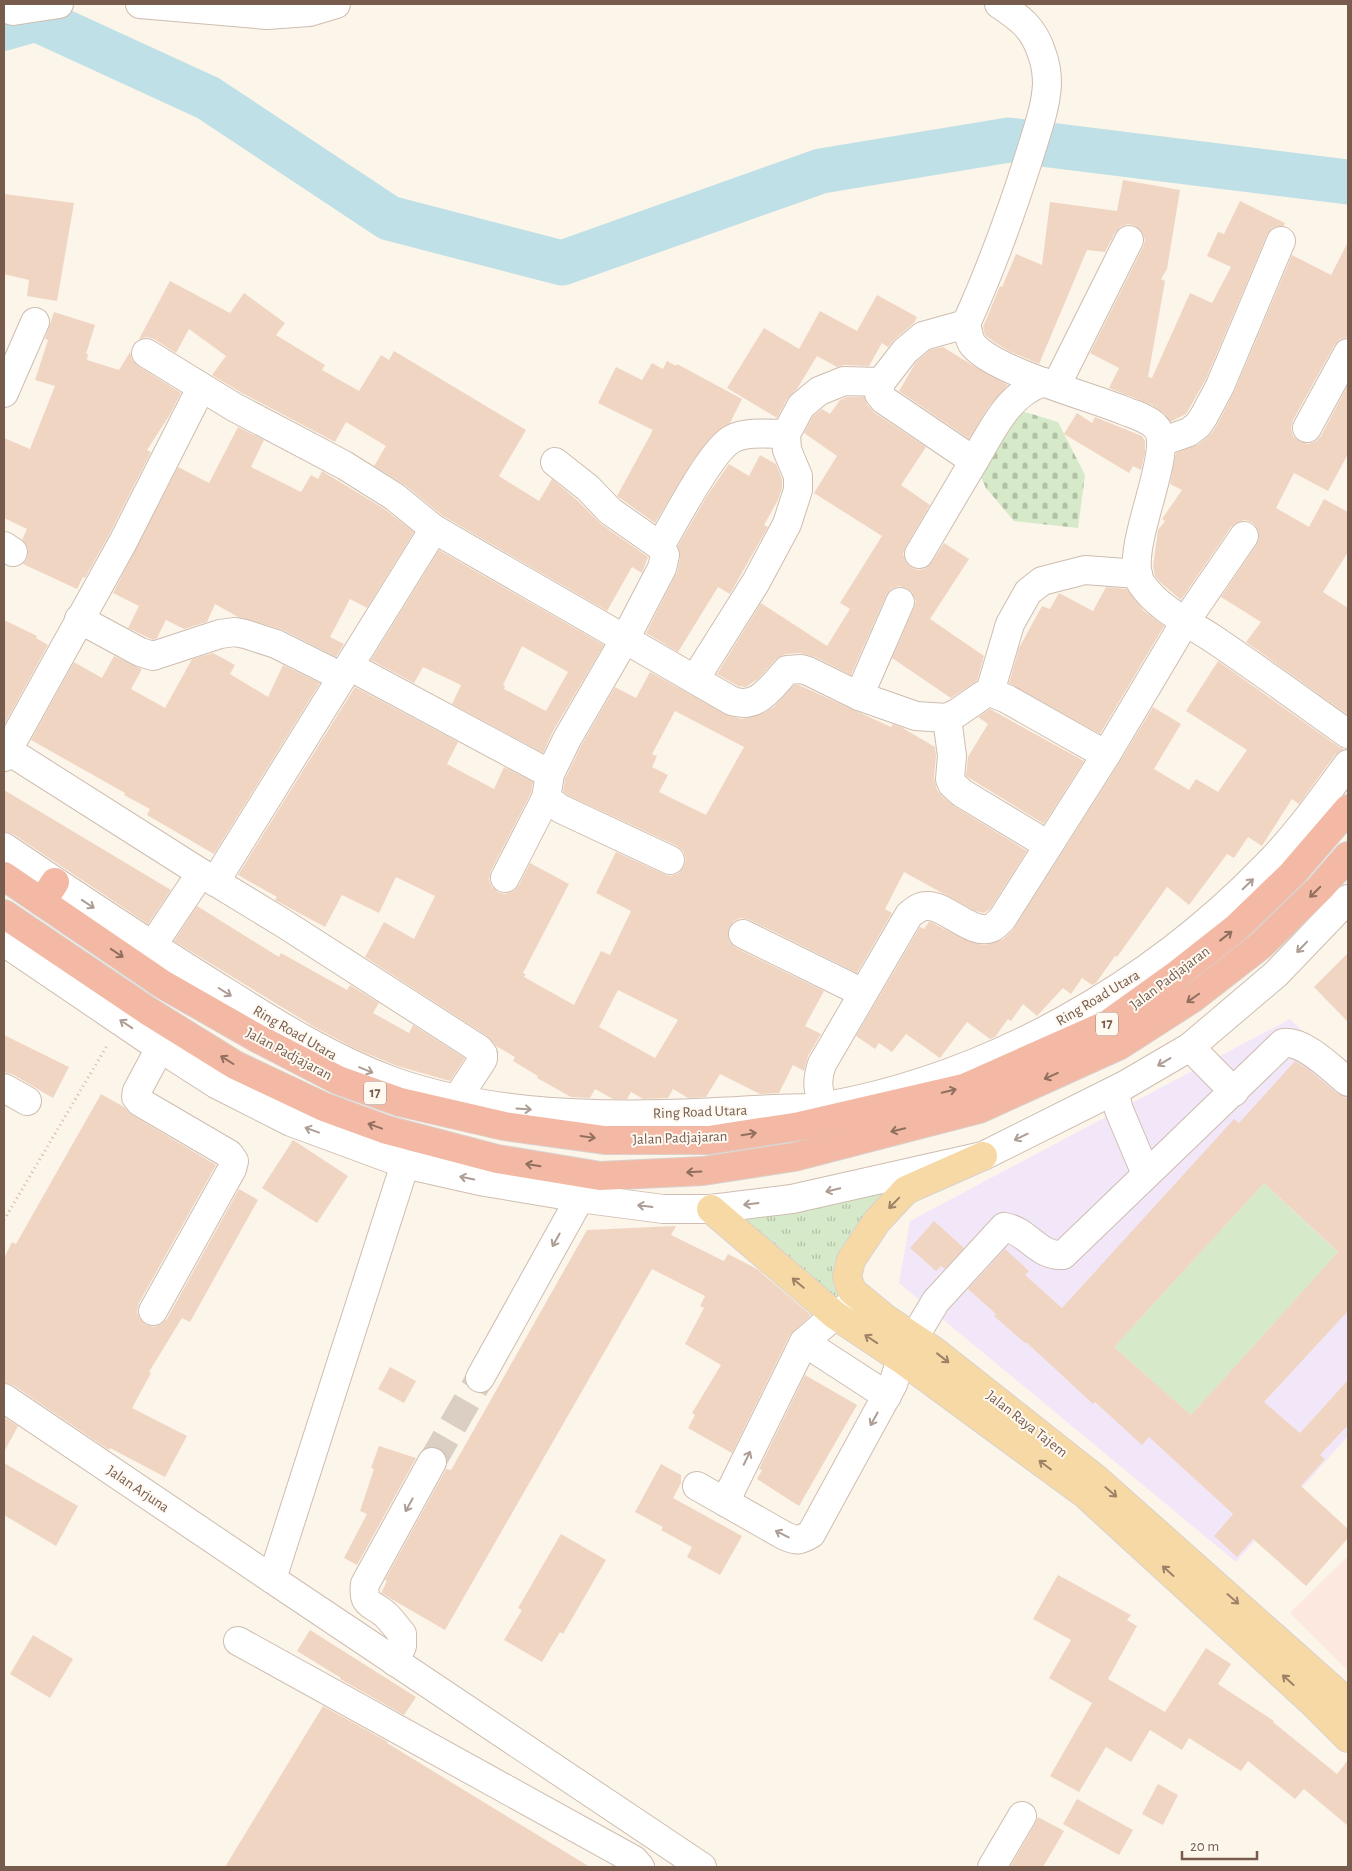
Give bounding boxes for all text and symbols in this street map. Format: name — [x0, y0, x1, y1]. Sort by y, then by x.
one-way arrow — [1242, 878, 1254, 890]
one-way arrow — [1309, 886, 1322, 898]
one-way arrow — [81, 899, 95, 909]
one-way arrow — [1219, 930, 1232, 941]
one-way arrow — [1296, 941, 1308, 953]
street label: Jalan Padjajaran — [1128, 943, 1212, 1013]
one-way arrow — [109, 948, 123, 958]
street label: Ring Road Utara — [1054, 967, 1142, 1029]
one-way arrow — [217, 987, 231, 997]
one-way arrow — [1186, 993, 1200, 1003]
street label: Ring Road Utara — [250, 1003, 340, 1063]
road number: 17 — [1096, 1012, 1118, 1036]
one-way arrow — [119, 1019, 133, 1029]
street label: Jalan Padjajaran — [244, 1025, 334, 1083]
one-way arrow — [220, 1055, 234, 1065]
one-way arrow — [1158, 1057, 1172, 1067]
one-way arrow — [359, 1067, 374, 1076]
one-way arrow — [1044, 1072, 1059, 1082]
road number: 17 — [364, 1082, 386, 1104]
one-way arrow — [941, 1086, 957, 1095]
street label: Ring Road Utara — [653, 1103, 747, 1121]
one-way arrow — [515, 1104, 531, 1114]
one-way arrow — [368, 1121, 384, 1130]
one-way arrow — [305, 1125, 320, 1134]
one-way arrow — [890, 1126, 906, 1135]
street label: Jalan Padjajaran — [632, 1129, 728, 1147]
one-way arrow — [741, 1129, 757, 1139]
one-way arrow — [1013, 1132, 1028, 1142]
one-way arrow — [579, 1133, 595, 1143]
one-way arrow — [525, 1160, 541, 1170]
one-way arrow — [687, 1167, 703, 1176]
one-way arrow — [459, 1173, 475, 1182]
one-way arrow — [825, 1186, 841, 1195]
one-way arrow — [888, 1196, 900, 1209]
one-way arrow — [744, 1199, 760, 1209]
one-way arrow — [637, 1201, 653, 1211]
one-way arrow — [551, 1233, 561, 1248]
one-way arrow — [792, 1278, 805, 1289]
one-way arrow — [864, 1333, 878, 1344]
one-way arrow — [936, 1352, 949, 1363]
street label: Jalan Raya Tajem — [984, 1388, 1070, 1460]
one-way arrow — [869, 1411, 879, 1426]
one-way arrow — [743, 1451, 752, 1466]
one-way arrow — [1038, 1460, 1052, 1470]
street label: Jalan Arjuna — [104, 1463, 172, 1515]
one-way arrow — [1104, 1486, 1117, 1497]
one-way arrow — [403, 1497, 413, 1512]
one-way arrow — [775, 1529, 790, 1539]
one-way arrow — [1161, 1565, 1174, 1577]
one-way arrow — [1226, 1593, 1239, 1605]
one-way arrow — [1281, 1674, 1294, 1686]
scale bar — [1182, 1828, 1257, 1860]
text: 20 m — [1190, 1839, 1219, 1854]

